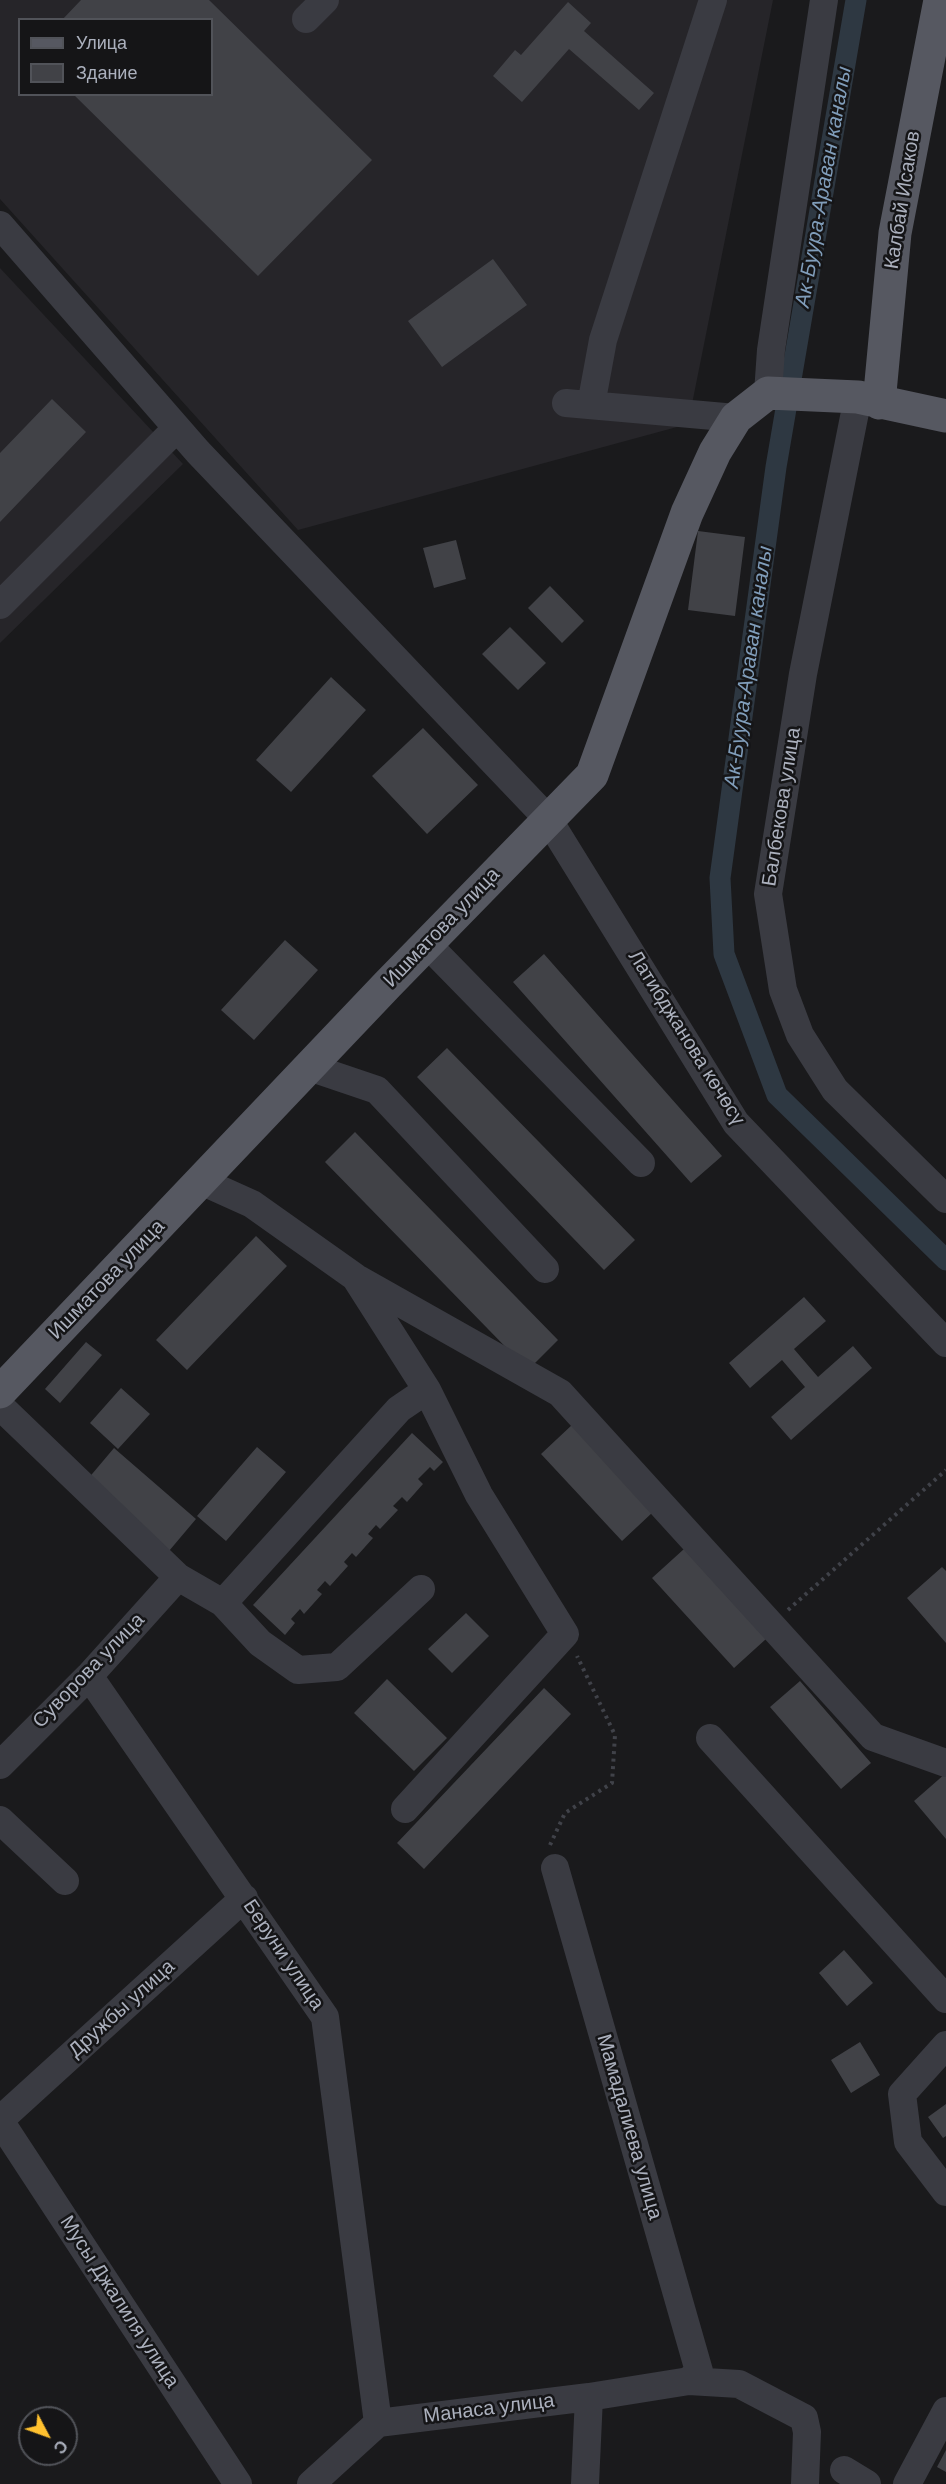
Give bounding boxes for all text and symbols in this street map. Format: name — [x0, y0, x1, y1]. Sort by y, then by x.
legend — [18, 18, 213, 96]
text: Улица — [76, 33, 127, 53]
text: Здание — [76, 63, 137, 83]
water label: Ак-Буура-Араван каналы — [790, 65, 858, 309]
street label: Калбай Исаков — [880, 129, 926, 271]
water label: Ак-Буура-Араван каналы — [720, 544, 778, 790]
street label: Балбекова улица — [758, 726, 806, 888]
street label: Ишматова улица — [379, 863, 505, 993]
street label: Латибджанова көчөсү — [622, 946, 750, 1130]
street label: Ишматова улица — [44, 1215, 170, 1345]
street label: Суворова улица — [28, 1609, 150, 1733]
street label: Беруни улица — [237, 1895, 329, 2015]
street label: Дружбы улица — [64, 1955, 180, 2063]
street label: Мамадалиева улица — [591, 2032, 667, 2222]
street label: Мусы Джалиля улица — [54, 2211, 184, 2393]
street label: Манаса улица — [422, 2389, 556, 2429]
north arrow — [18, 2406, 78, 2466]
text: С — [50, 2437, 71, 2457]

